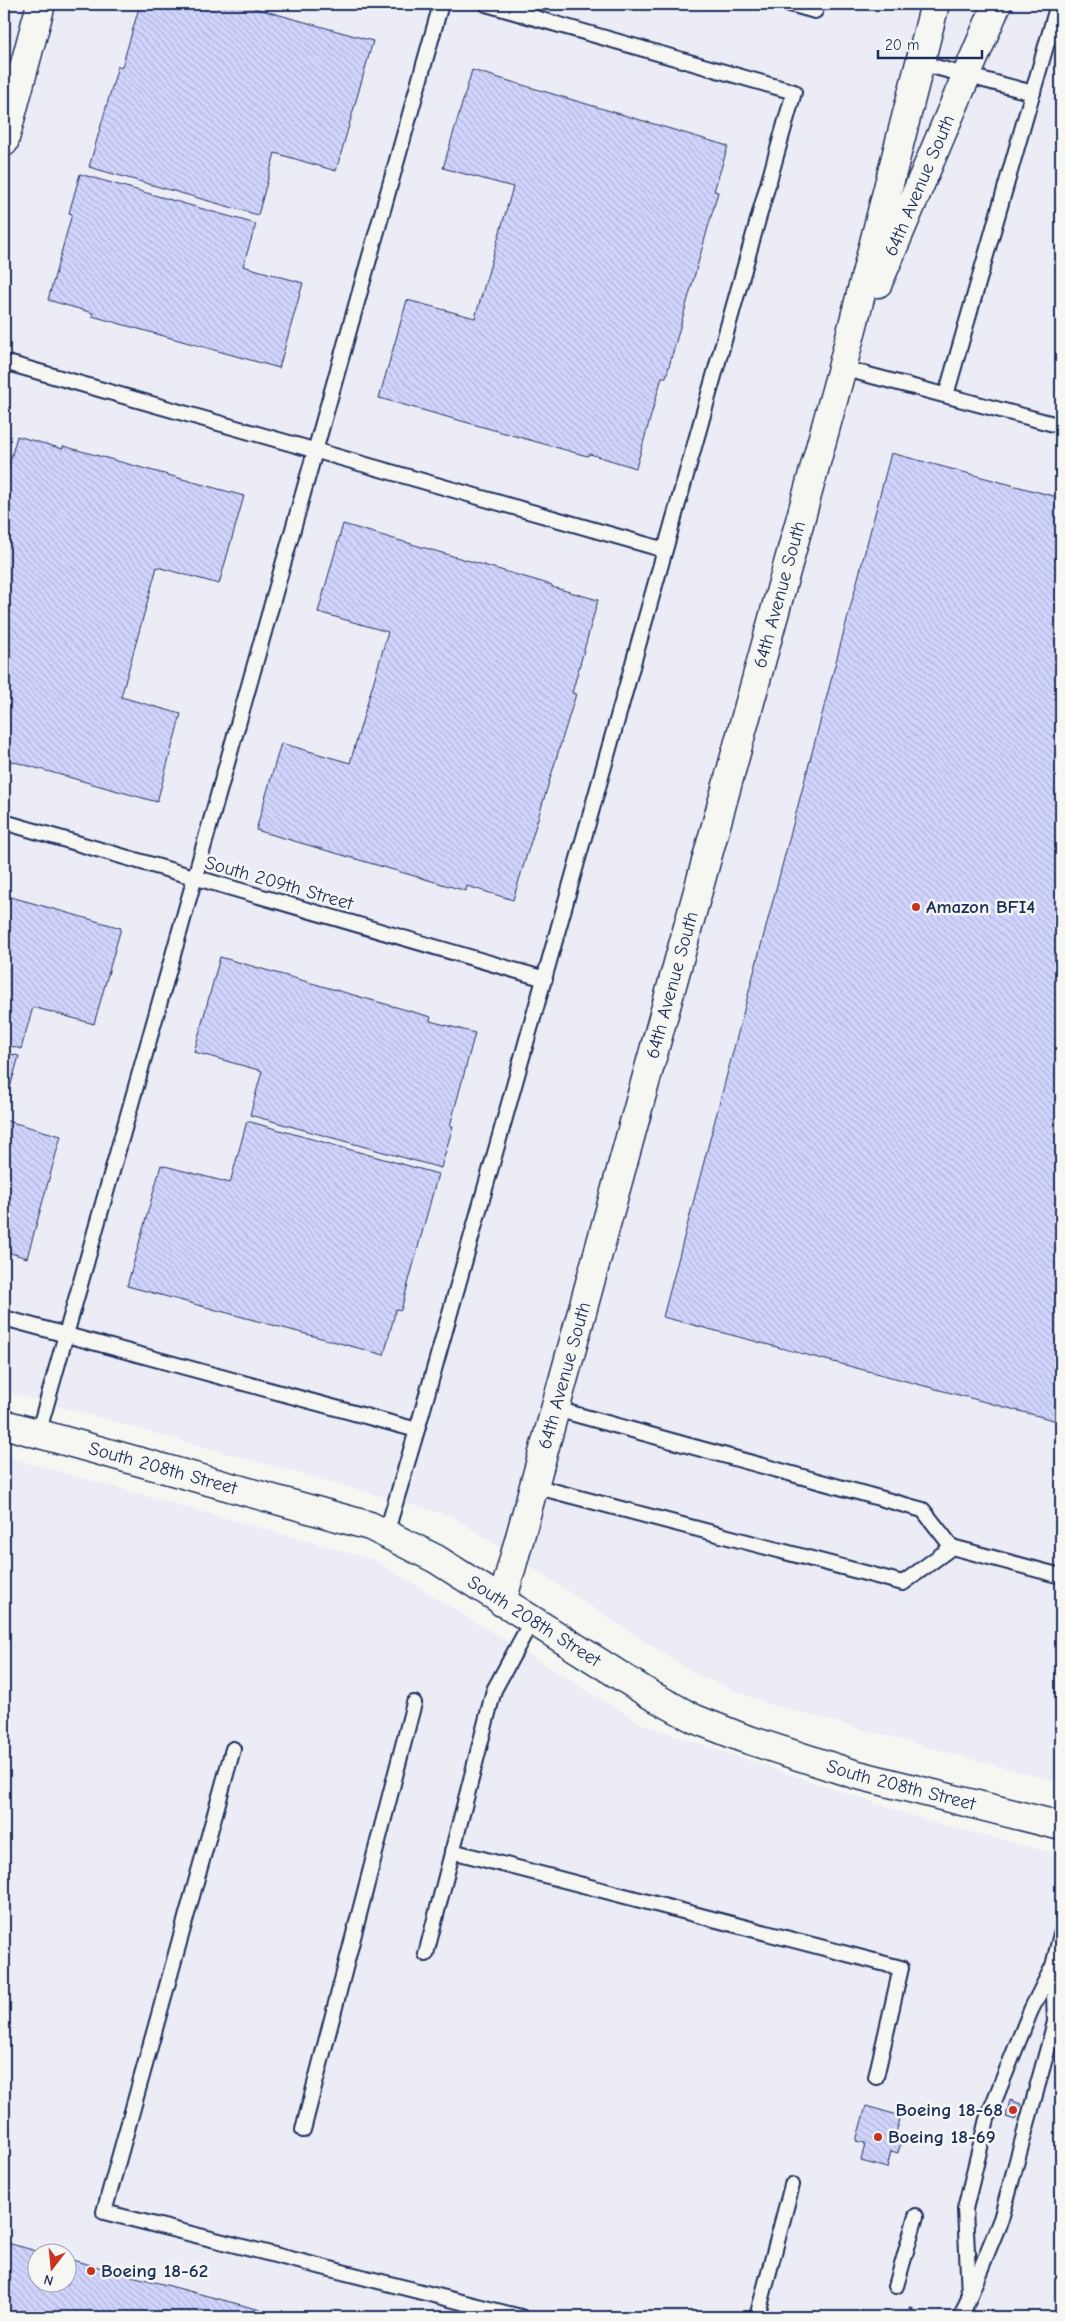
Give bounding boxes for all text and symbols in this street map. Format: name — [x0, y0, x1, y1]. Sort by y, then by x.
scale bar — [878, 28, 981, 60]
text: 20 m — [885, 36, 919, 54]
street label: 64th Avenue South — [880, 111, 959, 260]
street label: 64th Avenue South — [749, 519, 810, 671]
street label: South 209th Street — [202, 851, 356, 915]
place label: Amazon BFI4 — [926, 896, 1035, 918]
marker: Amazon BFI4 — [910, 901, 922, 913]
street label: 64th Avenue South — [641, 909, 703, 1061]
street label: 64th Avenue South — [534, 1299, 595, 1451]
street label: South 208th Street — [86, 1437, 240, 1500]
street label: South 208th Street — [464, 1571, 605, 1672]
street label: South 208th Street — [824, 1755, 978, 1815]
place label: Boeing 18-68 — [895, 2099, 1003, 2121]
marker: Boeing 18-68 — [1007, 2104, 1019, 2116]
place label: Boeing 18-69 — [888, 2126, 996, 2148]
marker: Boeing 18-69 — [872, 2131, 884, 2143]
north arrow — [28, 2244, 78, 2294]
place label: Boeing 18-62 — [101, 2260, 208, 2282]
marker: Boeing 18-62 — [85, 2265, 97, 2277]
text: N — [42, 2271, 55, 2289]

